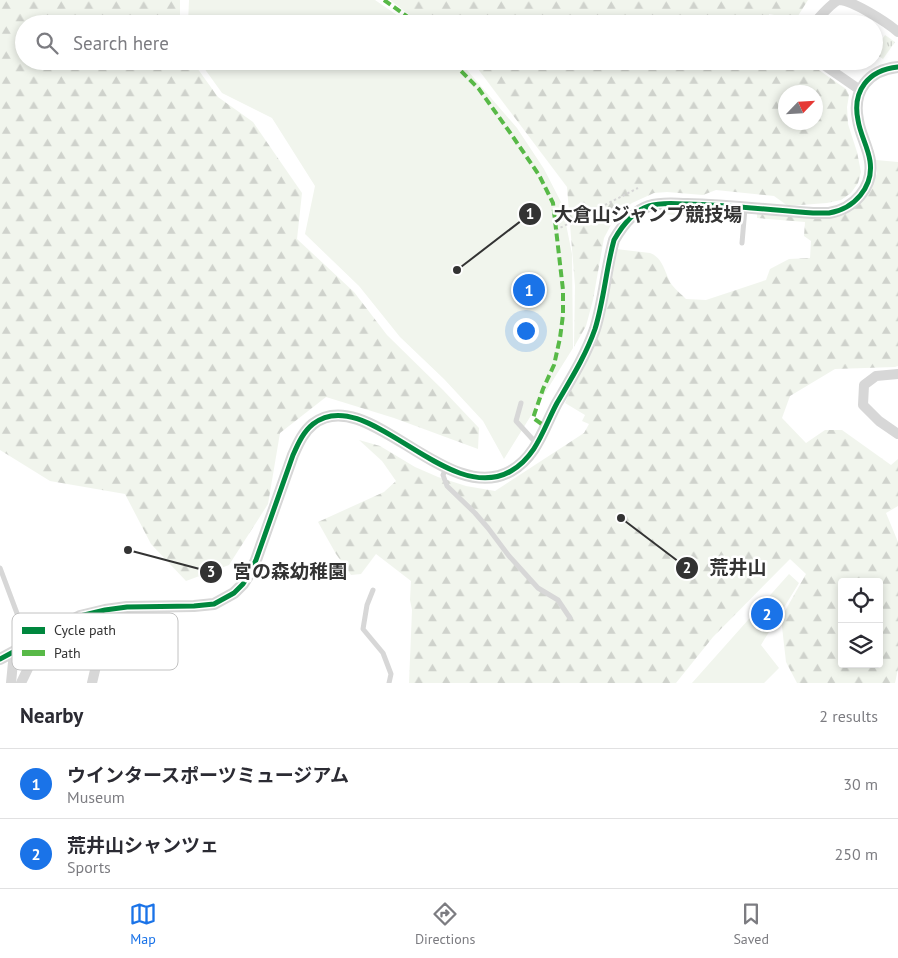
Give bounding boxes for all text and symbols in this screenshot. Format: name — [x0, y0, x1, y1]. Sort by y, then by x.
search box — [15, 15, 883, 70]
icon: search — [33, 29, 61, 57]
text: Search here — [73, 31, 169, 55]
north arrow — [778, 85, 823, 130]
callout: 大倉山ジャンプ競技場 — [518, 197, 753, 231]
text: 大倉山ジャンプ競技場 — [554, 202, 742, 226]
text: 1 — [526, 204, 534, 223]
pin: 1 — [513, 271, 545, 309]
your location — [513, 318, 539, 344]
callout: 荒井山 — [675, 551, 777, 585]
callout: 宮の森幼稚園 — [198, 555, 357, 589]
text: 荒井山 — [709, 555, 767, 579]
text: 2 — [683, 558, 691, 577]
text: 宮の森幼稚園 — [233, 559, 347, 583]
text: 3 — [207, 562, 215, 581]
map controls — [838, 578, 883, 668]
button: locate — [838, 578, 883, 623]
pin: 2 — [751, 595, 783, 633]
legend — [12, 613, 178, 670]
text: Cycle path — [54, 621, 116, 639]
button: layers — [838, 623, 883, 668]
text: Path — [54, 644, 81, 662]
text: Nearby — [20, 702, 83, 729]
text: 2 results — [819, 706, 878, 726]
text: ウインタースポーツミュージアム — [67, 763, 349, 787]
text: 1 — [31, 774, 41, 794]
text: 30 m — [843, 774, 878, 794]
text: Museum — [67, 787, 125, 807]
text: 荒井山シャンツェ — [67, 833, 219, 857]
text: 2 — [31, 844, 41, 864]
text: 250 m — [835, 844, 878, 864]
text: Sports — [67, 857, 111, 877]
tab: Map — [129, 900, 157, 948]
tab: Directions — [415, 900, 475, 948]
tab: Saved — [733, 900, 769, 948]

